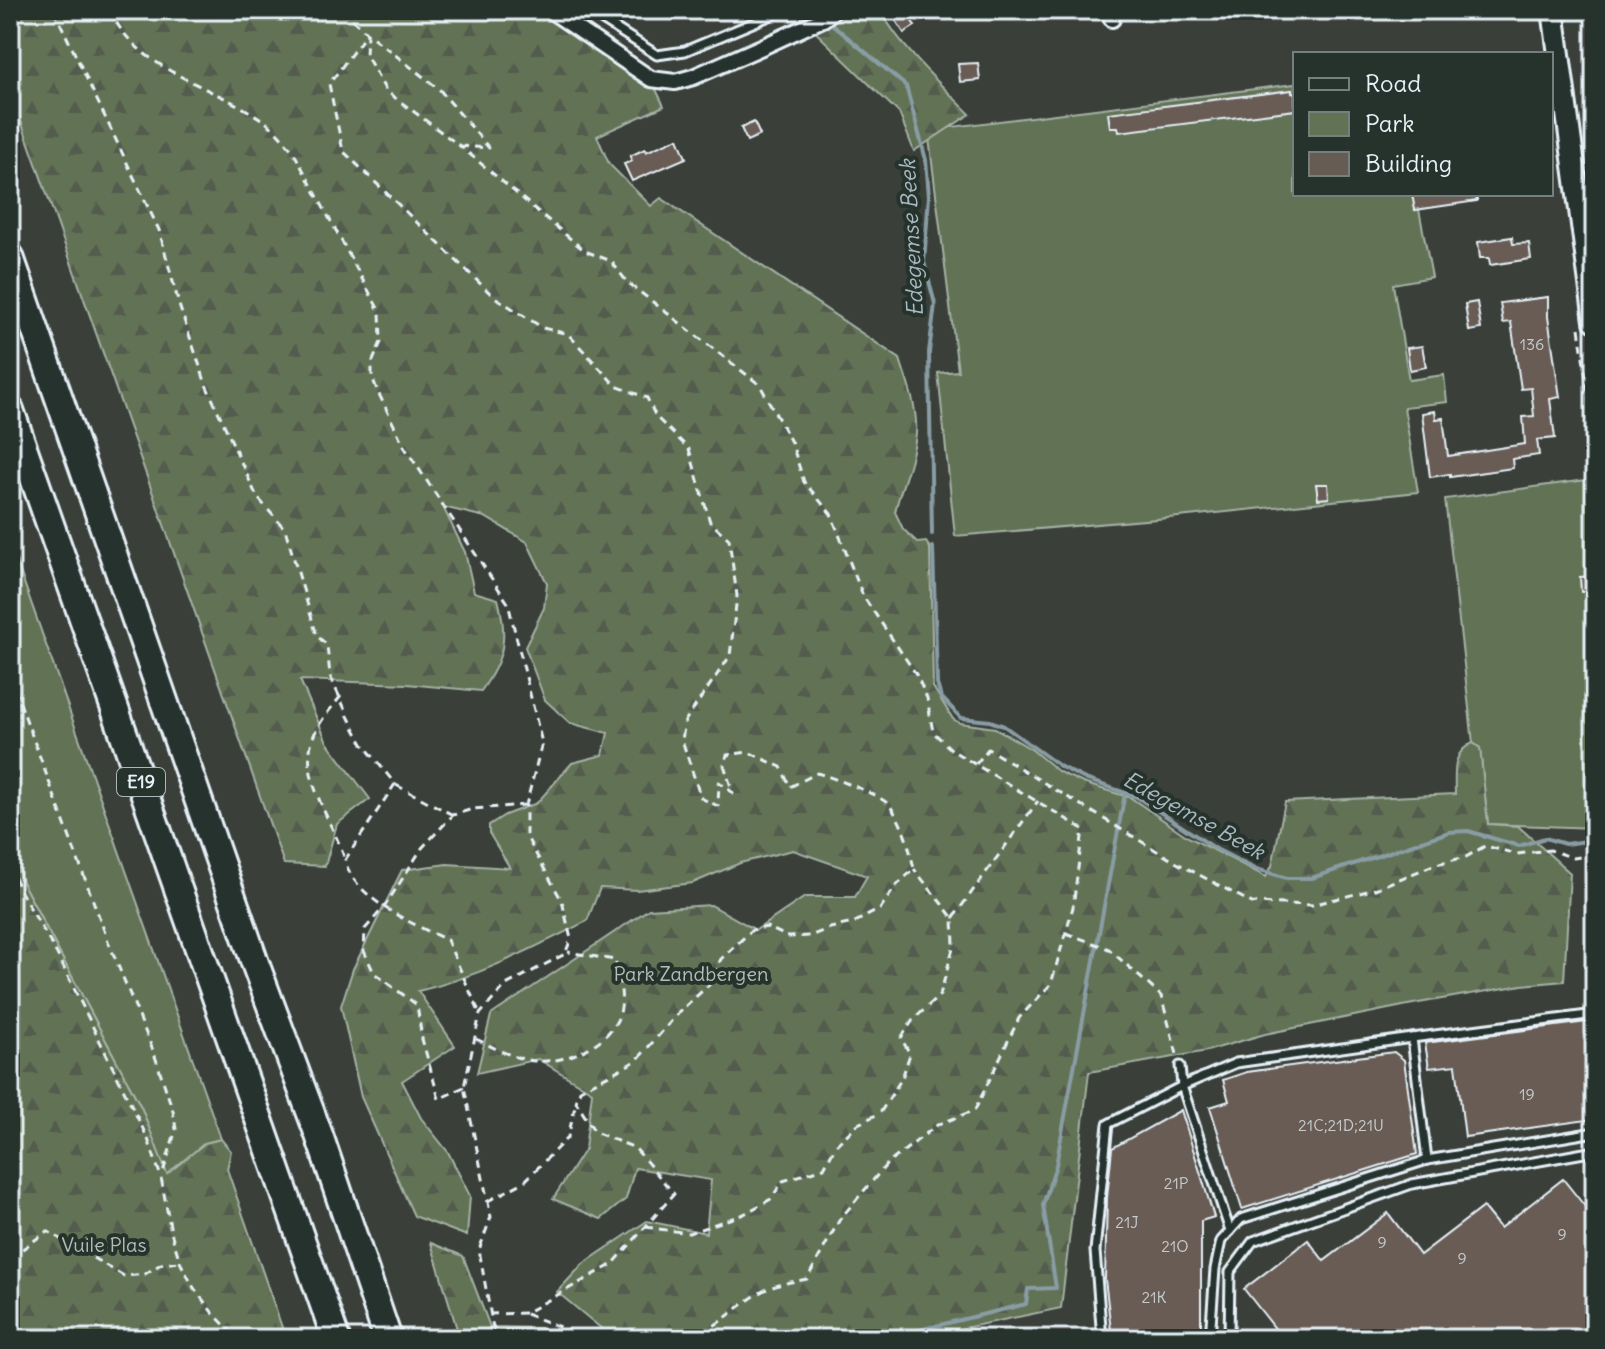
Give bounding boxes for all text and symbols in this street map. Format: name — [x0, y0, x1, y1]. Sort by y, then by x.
legend — [1293, 52, 1553, 196]
text: Road — [1365, 68, 1421, 98]
text: Park — [1365, 108, 1415, 138]
text: Building — [1365, 148, 1452, 178]
water label: Edegemse Beek — [893, 157, 929, 317]
house number: 136 — [1520, 334, 1544, 354]
water label: Edegemse Beek — [1118, 765, 1271, 866]
road number: E19 — [117, 768, 165, 796]
park label: Park Zandbergen — [613, 961, 769, 986]
house number: 19 — [1519, 1084, 1535, 1104]
house number: 21C;21D;21U — [1298, 1115, 1384, 1135]
house number: 21P — [1164, 1173, 1189, 1193]
house number: 21J — [1115, 1212, 1139, 1232]
house number: 9 — [1557, 1224, 1567, 1244]
park label: Vuile Plas — [61, 1232, 147, 1257]
house number: 9 — [1377, 1232, 1387, 1252]
house number: 21O — [1161, 1236, 1189, 1256]
house number: 9 — [1457, 1248, 1467, 1268]
house number: 21K — [1141, 1287, 1167, 1307]

